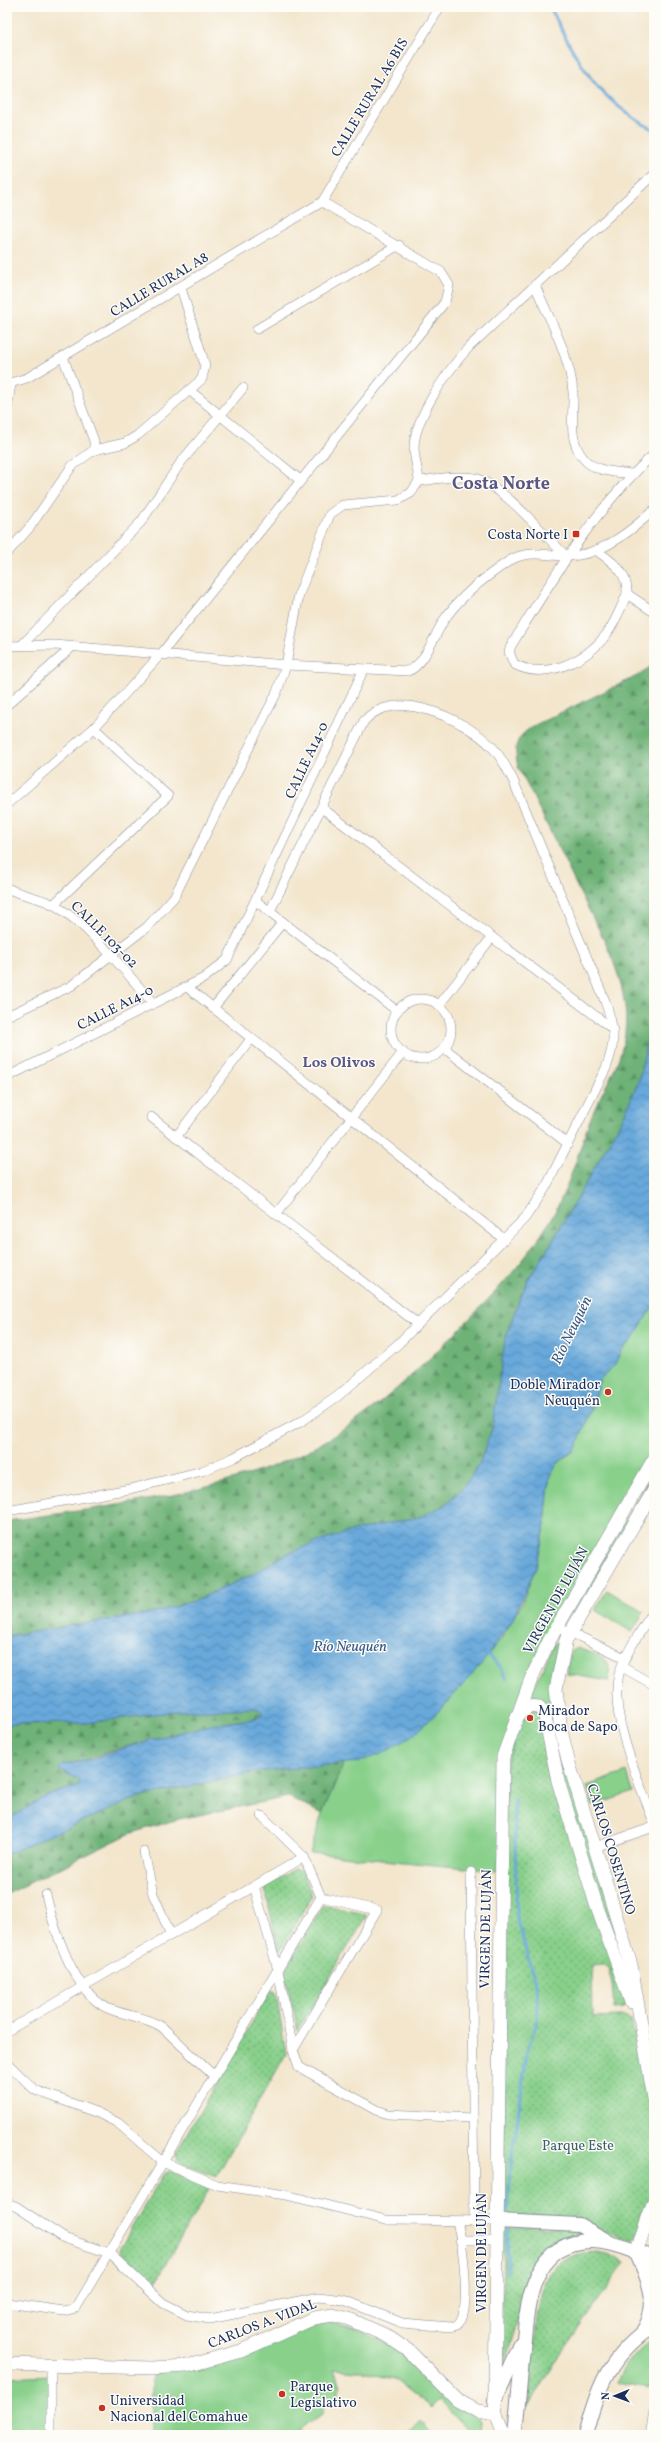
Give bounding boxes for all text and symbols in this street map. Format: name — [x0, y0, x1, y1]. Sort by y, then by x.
street label: CALLE RURAL A6 BIS — [327, 35, 413, 161]
street label: CALLE RURAL A8 — [107, 248, 213, 322]
district label: Costa Norte — [452, 472, 550, 497]
place label: Costa Norte I — [488, 526, 568, 545]
marker: Costa Norte I — [571, 529, 581, 539]
street label: CALLE A14-0 — [281, 719, 334, 802]
street label: CALLE 103-02 — [66, 897, 142, 973]
street label: CALLE A14-0 — [74, 981, 157, 1036]
district label: Los Olivos — [303, 1053, 375, 1074]
water label: Río Neuquén — [547, 1293, 598, 1368]
place label: Doble Mirador Neuquén — [510, 1376, 600, 1411]
marker: Doble Mirador Neuquén — [603, 1387, 613, 1397]
street label: VIRGEN DE LUJÁN — [519, 1544, 594, 1658]
water label: Río Neuquén — [313, 1637, 387, 1658]
place label: Mirador Boca de Sapo — [538, 1702, 618, 1737]
marker: Mirador Boca de Sapo — [525, 1713, 535, 1723]
street label: CARLOS COSENTINO — [582, 1782, 640, 1917]
street label: VIRGEN DE LUJÁN — [476, 1869, 497, 1989]
park label: Parque Este — [542, 2137, 614, 2156]
street label: VIRGEN DE LUJÁN — [473, 2193, 492, 2313]
street label: CARLOS A. VIDAL — [206, 2295, 320, 2354]
north arrow — [595, 2376, 635, 2416]
place label: Parque Legislativo — [290, 2378, 357, 2413]
marker: Parque Legislativo — [277, 2389, 287, 2399]
place label: Universidad Nacional del Comahue — [110, 2392, 248, 2427]
text: N — [599, 2392, 614, 2400]
marker: Universidad Nacional del Comahue — [97, 2403, 107, 2413]

